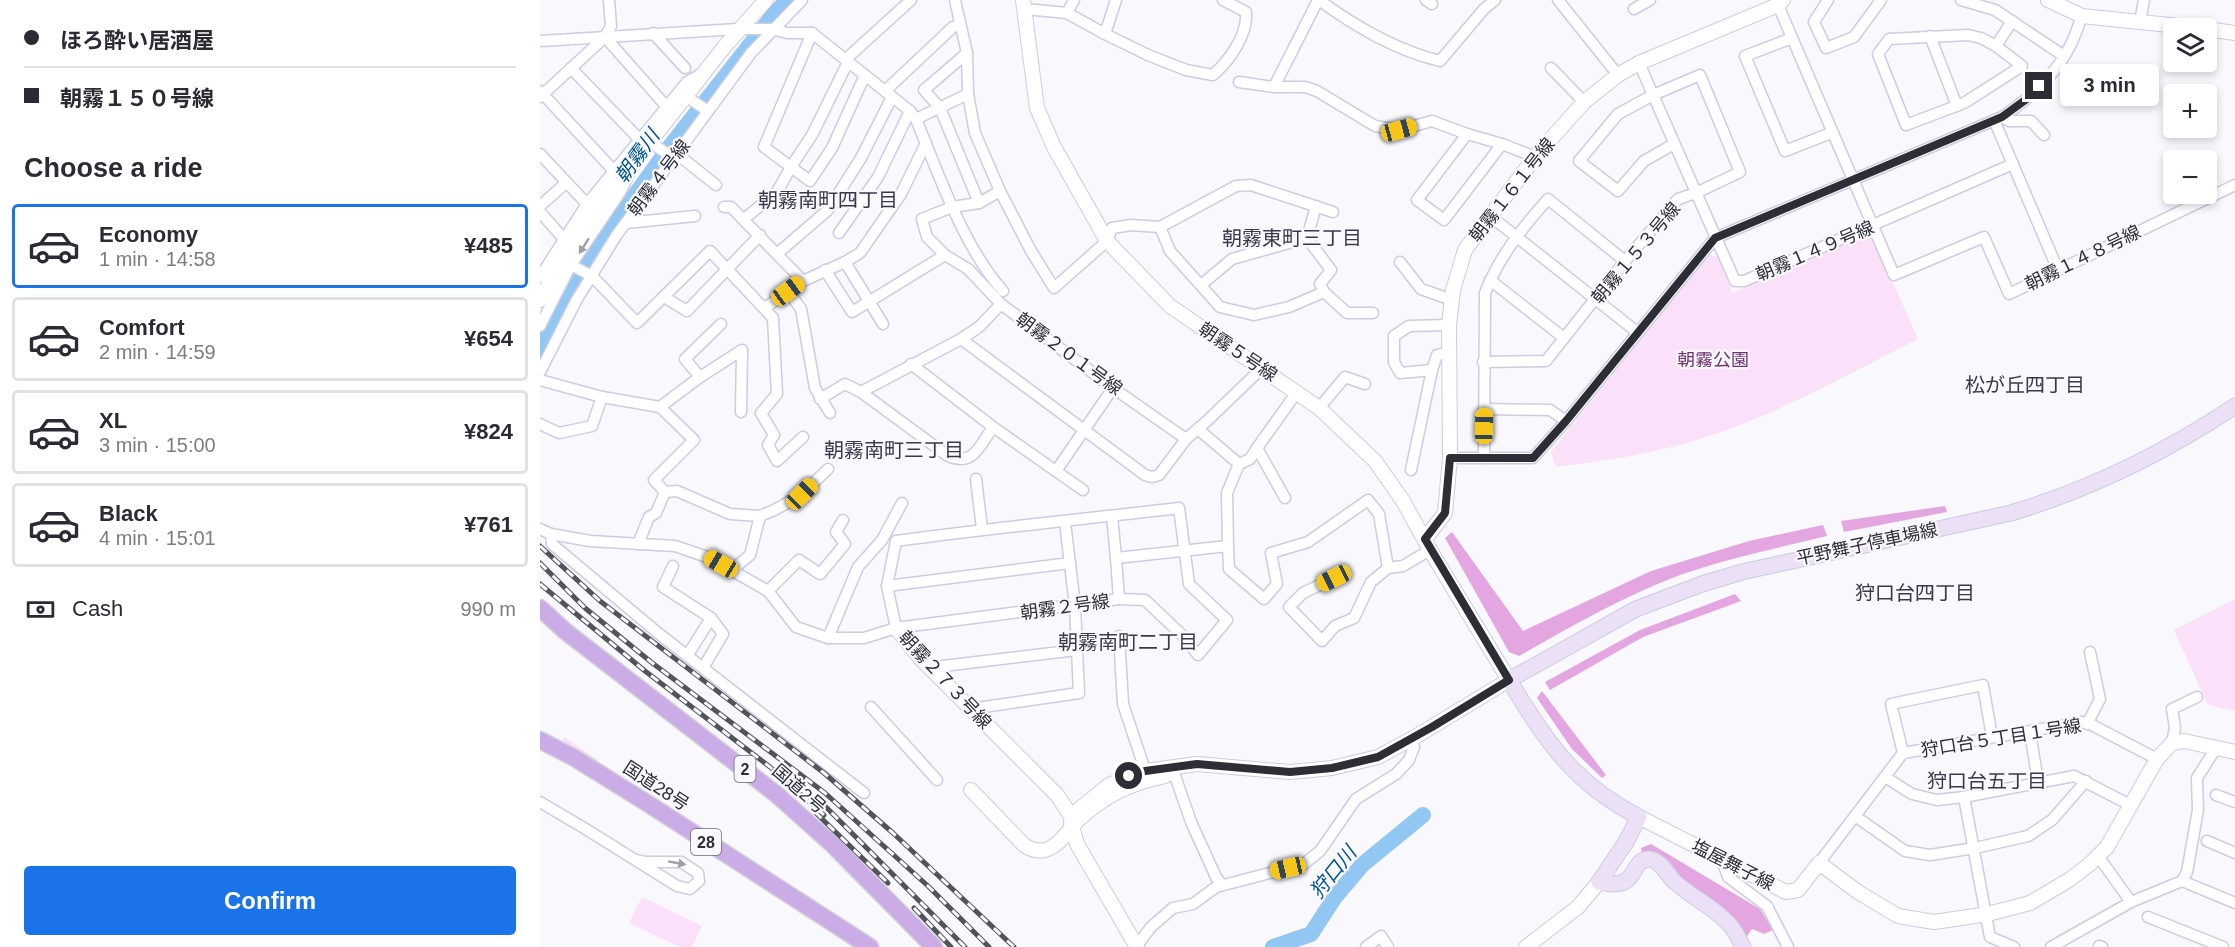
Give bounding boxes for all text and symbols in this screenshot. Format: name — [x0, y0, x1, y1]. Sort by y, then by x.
map controls — [2163, 18, 2217, 204]
button: layers — [2163, 18, 2217, 72]
text: ほろ酔い居酒屋 — [60, 28, 214, 53]
callout: 3 min — [2060, 65, 2159, 107]
route end — [2025, 72, 2052, 99]
text: 3 min — [2083, 74, 2136, 96]
button: + — [2163, 84, 2217, 138]
text: 朝霧１５０号線 — [60, 86, 214, 111]
car — [1379, 117, 1419, 143]
water label: 朝霧川 — [610, 124, 665, 187]
street label: 朝霧１６１号線 — [1465, 134, 1559, 246]
street label: 朝霧４号線 — [624, 136, 694, 220]
button: − — [2163, 150, 2217, 204]
text: Choose a ride — [24, 153, 203, 183]
district label: 朝霧南町四丁目 — [758, 189, 898, 211]
street label: 朝霧１５３号線 — [1588, 198, 1684, 308]
street label: 朝霧１４９号線 — [1753, 217, 1877, 285]
icon: car — [27, 219, 81, 273]
street label: 朝霧１４８号線 — [2022, 221, 2144, 295]
text: Economy — [99, 222, 198, 247]
district label: 朝霧東町三丁目 — [1222, 227, 1362, 249]
text: ¥485 — [464, 233, 513, 258]
one-way arrow — [578, 238, 589, 254]
text: 1 min · 14:58 — [99, 248, 216, 270]
car — [768, 273, 808, 309]
street label: 朝霧２０１号線 — [1012, 309, 1126, 399]
icon: car — [27, 312, 81, 366]
text: Comfort — [99, 315, 185, 340]
street label: 朝霧５号線 — [1195, 319, 1281, 385]
text: ¥654 — [464, 326, 513, 351]
text: 2 min · 14:59 — [99, 341, 216, 363]
park label: 朝霧公園 — [1677, 350, 1749, 370]
district label: 松が丘四丁目 — [1965, 374, 2085, 396]
icon: car — [27, 405, 81, 459]
text: XL — [99, 408, 127, 433]
car — [1475, 408, 1493, 444]
text: ¥824 — [464, 419, 513, 444]
text: 3 min · 15:00 — [99, 434, 216, 456]
district label: 朝霧南町三丁目 — [824, 439, 964, 461]
car — [783, 475, 821, 513]
icon: car — [27, 498, 81, 552]
text: Black — [99, 501, 158, 526]
text: ¥761 — [464, 512, 513, 537]
street label: 平野舞子停車場線 — [1794, 519, 1940, 569]
text: 4 min · 15:01 — [99, 527, 216, 549]
car — [701, 547, 741, 581]
car — [1314, 562, 1354, 594]
district label: 狩口台四丁目 — [1855, 582, 1975, 604]
street label: 朝霧２号線 — [1019, 591, 1111, 623]
icon: cash — [24, 593, 57, 626]
text: Cash — [72, 596, 123, 621]
text: 990 m — [460, 598, 516, 620]
street label: 朝霧２７３号線 — [895, 627, 995, 733]
district label: 朝霧南町二丁目 — [1058, 631, 1198, 653]
street label: 狩口台５丁目１号線 — [1919, 715, 2083, 761]
road number: 2 — [734, 756, 756, 782]
street label: 国道28号 — [620, 757, 692, 815]
street label: 国道2号 — [768, 760, 830, 818]
route start — [1115, 762, 1142, 789]
district label: 狩口台五丁目 — [1927, 770, 2047, 792]
road number: 28 — [691, 829, 721, 855]
street label: 塩屋舞子線 — [1688, 836, 1778, 894]
water label: 狩口川 — [1306, 840, 1362, 902]
car — [1268, 855, 1308, 881]
one-way arrow — [668, 859, 687, 868]
button: Confirm — [24, 866, 516, 935]

